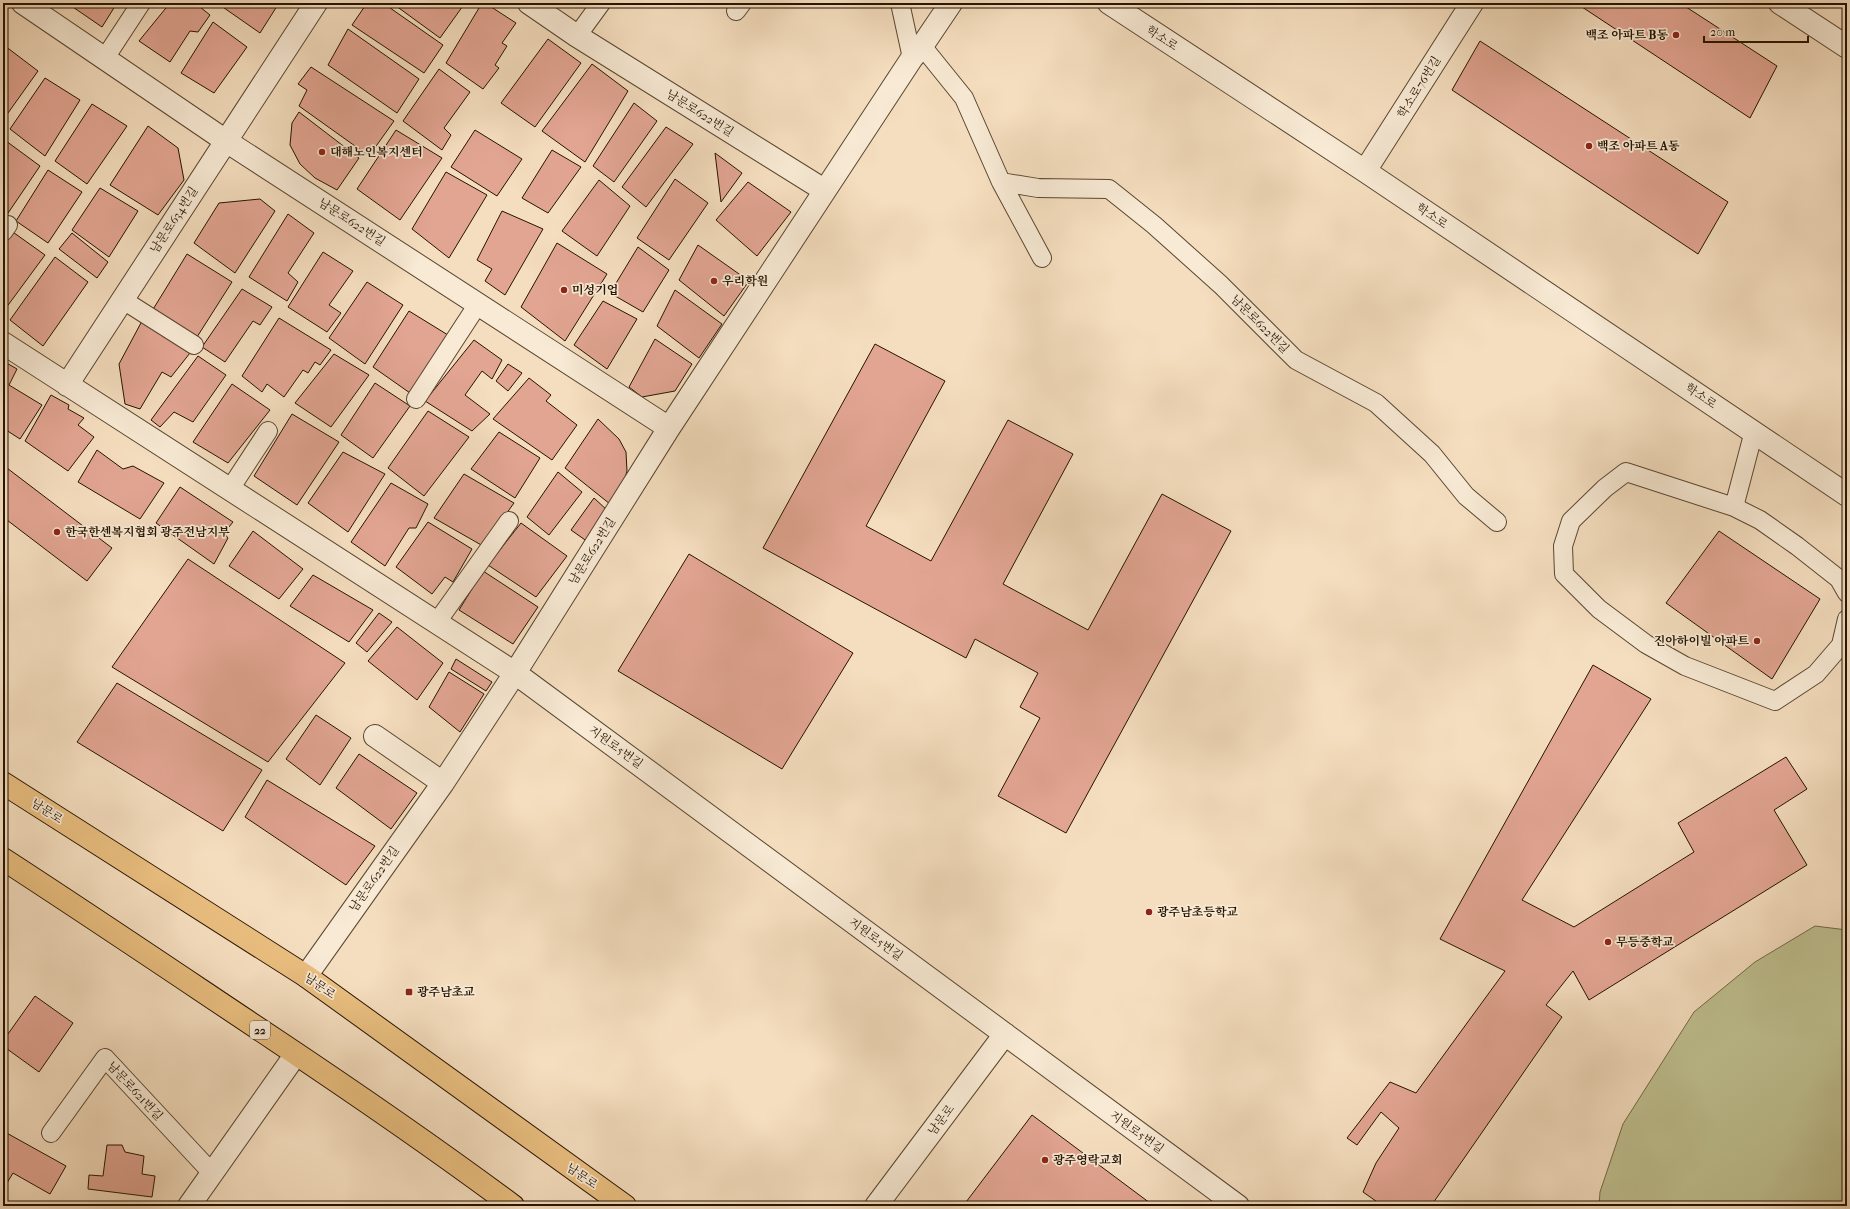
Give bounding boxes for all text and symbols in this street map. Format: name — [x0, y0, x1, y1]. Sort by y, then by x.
scale bar — [1704, 18, 1808, 44]
street label: 학소로 — [1144, 23, 1181, 54]
text: 20 m — [1710, 25, 1735, 39]
place label: 백조 아파트 B동 — [1585, 28, 1668, 42]
marker: 백조 아파트 B동 — [1671, 30, 1681, 40]
street label: 학소로76번길 — [1394, 54, 1444, 120]
street label: 남문로622번길 — [664, 87, 736, 139]
place label: 백조 아파트 A동 — [1597, 139, 1680, 153]
marker: 백조 아파트 A동 — [1584, 141, 1594, 151]
place label: 대해노인복지센터 — [330, 145, 423, 159]
marker: 대해노인복지센터 — [317, 147, 327, 157]
street label: 남문로634번길 — [147, 184, 201, 256]
street label: 남문로622번길 — [316, 195, 388, 249]
street label: 학소로 — [1414, 200, 1451, 232]
place label: 우리학원 — [722, 274, 768, 288]
marker: 우리학원 — [709, 276, 719, 286]
place label: 미성기업 — [572, 283, 618, 297]
marker: 미성기업 — [559, 285, 569, 295]
street label: 남문로622번길 — [1228, 292, 1292, 356]
street label: 학소로 — [1683, 380, 1720, 412]
street label: 남문로622번길 — [566, 515, 618, 587]
place label: 한국한센복지협회 광주전남지부 — [65, 525, 230, 539]
marker: 한국한센복지협회 광주전남지부 — [52, 527, 62, 537]
place label: 진아하이빌 아파트 — [1654, 634, 1749, 648]
marker: 진아하이빌 아파트 — [1752, 636, 1762, 646]
street label: 지원로5번길 — [586, 723, 646, 771]
street label: 남문로 — [29, 796, 66, 827]
street label: 남문로622번길 — [346, 844, 402, 914]
place label: 광주남초등학교 — [1157, 905, 1239, 919]
marker: 광주남초등학교 — [1144, 907, 1154, 917]
street label: 지원로5번길 — [846, 915, 906, 963]
place label: 무등중학교 — [1616, 935, 1674, 949]
marker: 무등중학교 — [1603, 937, 1613, 947]
street label: 남문로 — [302, 970, 339, 1002]
place label: 광주남초교 — [417, 985, 475, 999]
marker: 광주남초교 — [404, 987, 414, 997]
road number: 22 — [250, 1021, 270, 1039]
street label: 남문로621번길 — [104, 1059, 166, 1123]
street label: 남문로 — [925, 1102, 957, 1138]
street label: 지원로5번길 — [1107, 1108, 1167, 1156]
place label: 광주영락교회 — [1053, 1153, 1123, 1167]
marker: 광주영락교회 — [1040, 1155, 1050, 1165]
street label: 남문로 — [564, 1160, 601, 1192]

